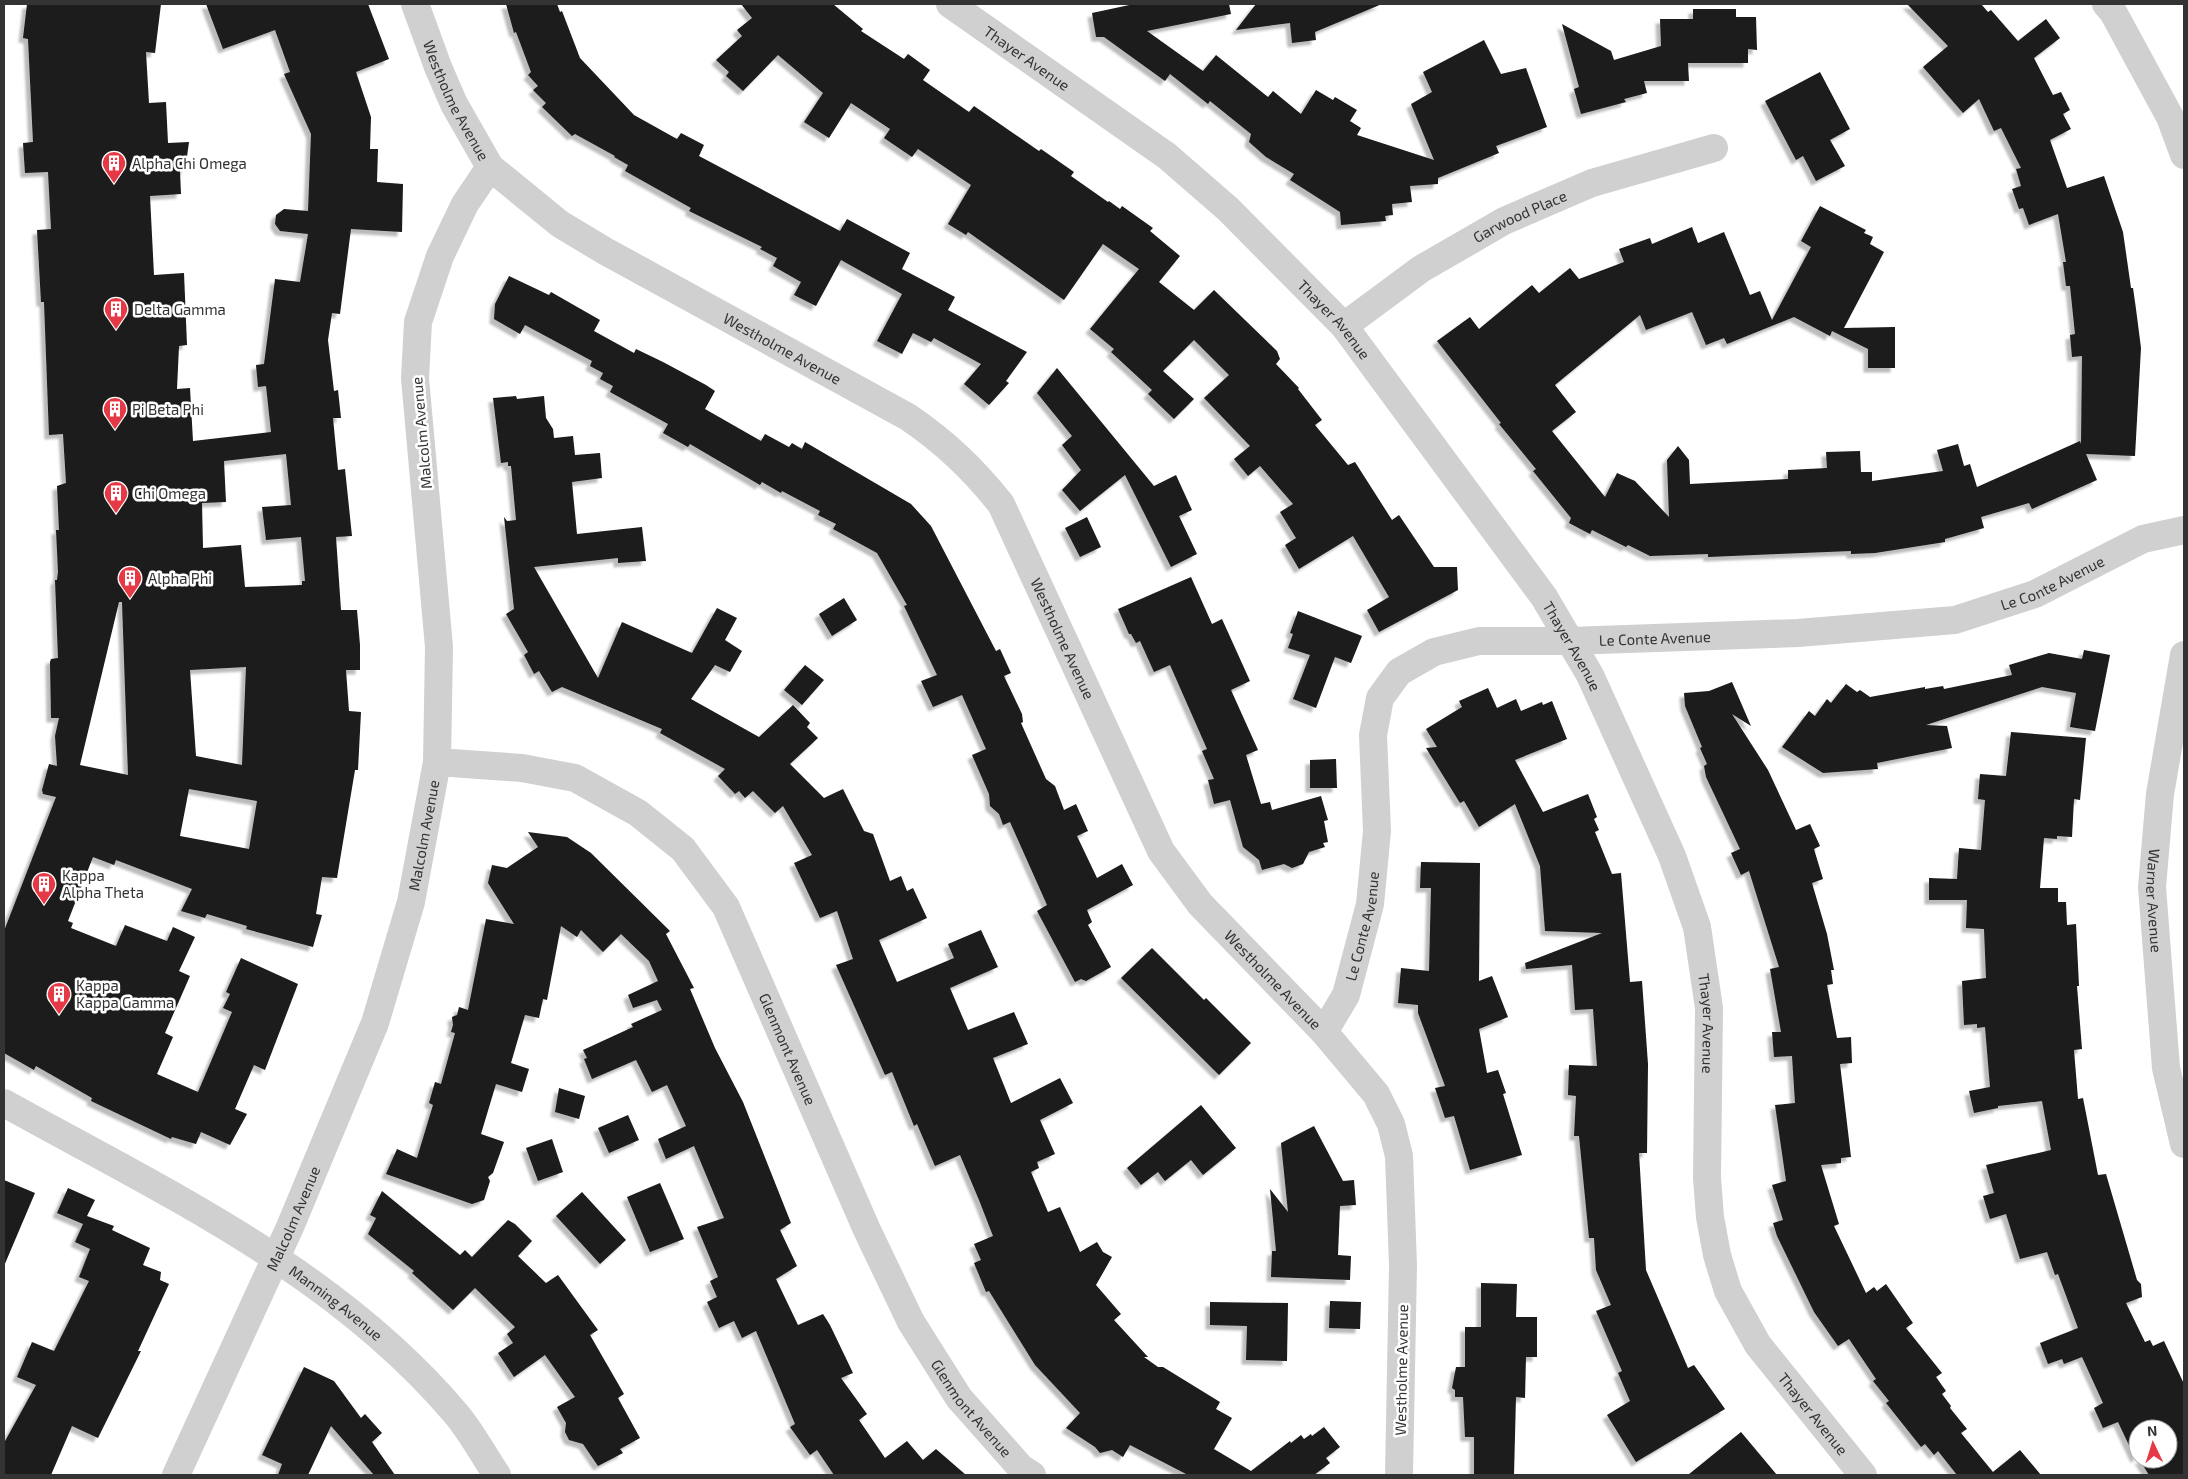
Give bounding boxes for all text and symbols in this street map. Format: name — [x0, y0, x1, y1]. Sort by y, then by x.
street label: Thayer Avenue — [981, 22, 1073, 94]
street label: Westholme Avenue — [420, 38, 493, 164]
building icon: Alpha Chi Omega — [101, 150, 127, 184]
place label: Alpha Chi Omega — [132, 154, 247, 172]
street label: Garwood Place — [1470, 186, 1569, 246]
street label: Thayer Avenue — [1294, 276, 1374, 363]
building icon: Delta Gamma — [103, 296, 129, 330]
place label: Delta Gamma — [134, 300, 226, 318]
street label: Westholme Avenue — [720, 309, 844, 388]
street label: Malcolm Avenue — [407, 376, 435, 490]
building icon: Pi Beta Phi — [102, 396, 128, 430]
place label: Pi Beta Phi — [132, 400, 204, 418]
building icon: Chi Omega — [103, 480, 129, 514]
place label: Chi Omega — [134, 484, 206, 502]
street label: Le Conte Avenue — [1998, 551, 2107, 614]
building icon: Alpha Phi — [117, 565, 143, 599]
place label: Alpha Phi — [148, 569, 212, 587]
street label: Westholme Avenue — [1027, 575, 1099, 702]
street label: Thayer Avenue — [1539, 598, 1605, 694]
street label: Le Conte Avenue — [1599, 627, 1711, 649]
street label: Malcolm Avenue — [404, 778, 443, 892]
street label: Warner Avenue — [2143, 848, 2166, 953]
place label: Kappa Alpha Theta — [62, 866, 144, 901]
street label: Le Conte Avenue — [1341, 870, 1382, 983]
building icon: Kappa Alpha Theta — [31, 871, 57, 905]
street label: Westholme Avenue — [1221, 926, 1325, 1033]
street label: Thayer Avenue — [1695, 972, 1718, 1074]
place label: Kappa Kappa Gamma — [76, 976, 174, 1011]
building icon: Kappa Kappa Gamma — [46, 981, 72, 1015]
street label: Glenmont Avenue — [756, 990, 820, 1108]
street label: Malcolm Avenue — [262, 1163, 323, 1274]
street label: Manning Avenue — [286, 1261, 386, 1344]
street label: Westholme Avenue — [1391, 1304, 1411, 1436]
street label: Glenmont Avenue — [928, 1356, 1016, 1461]
street label: Thayer Avenue — [1775, 1369, 1852, 1458]
north arrow — [2128, 1419, 2178, 1469]
text: N — [2146, 1422, 2158, 1439]

